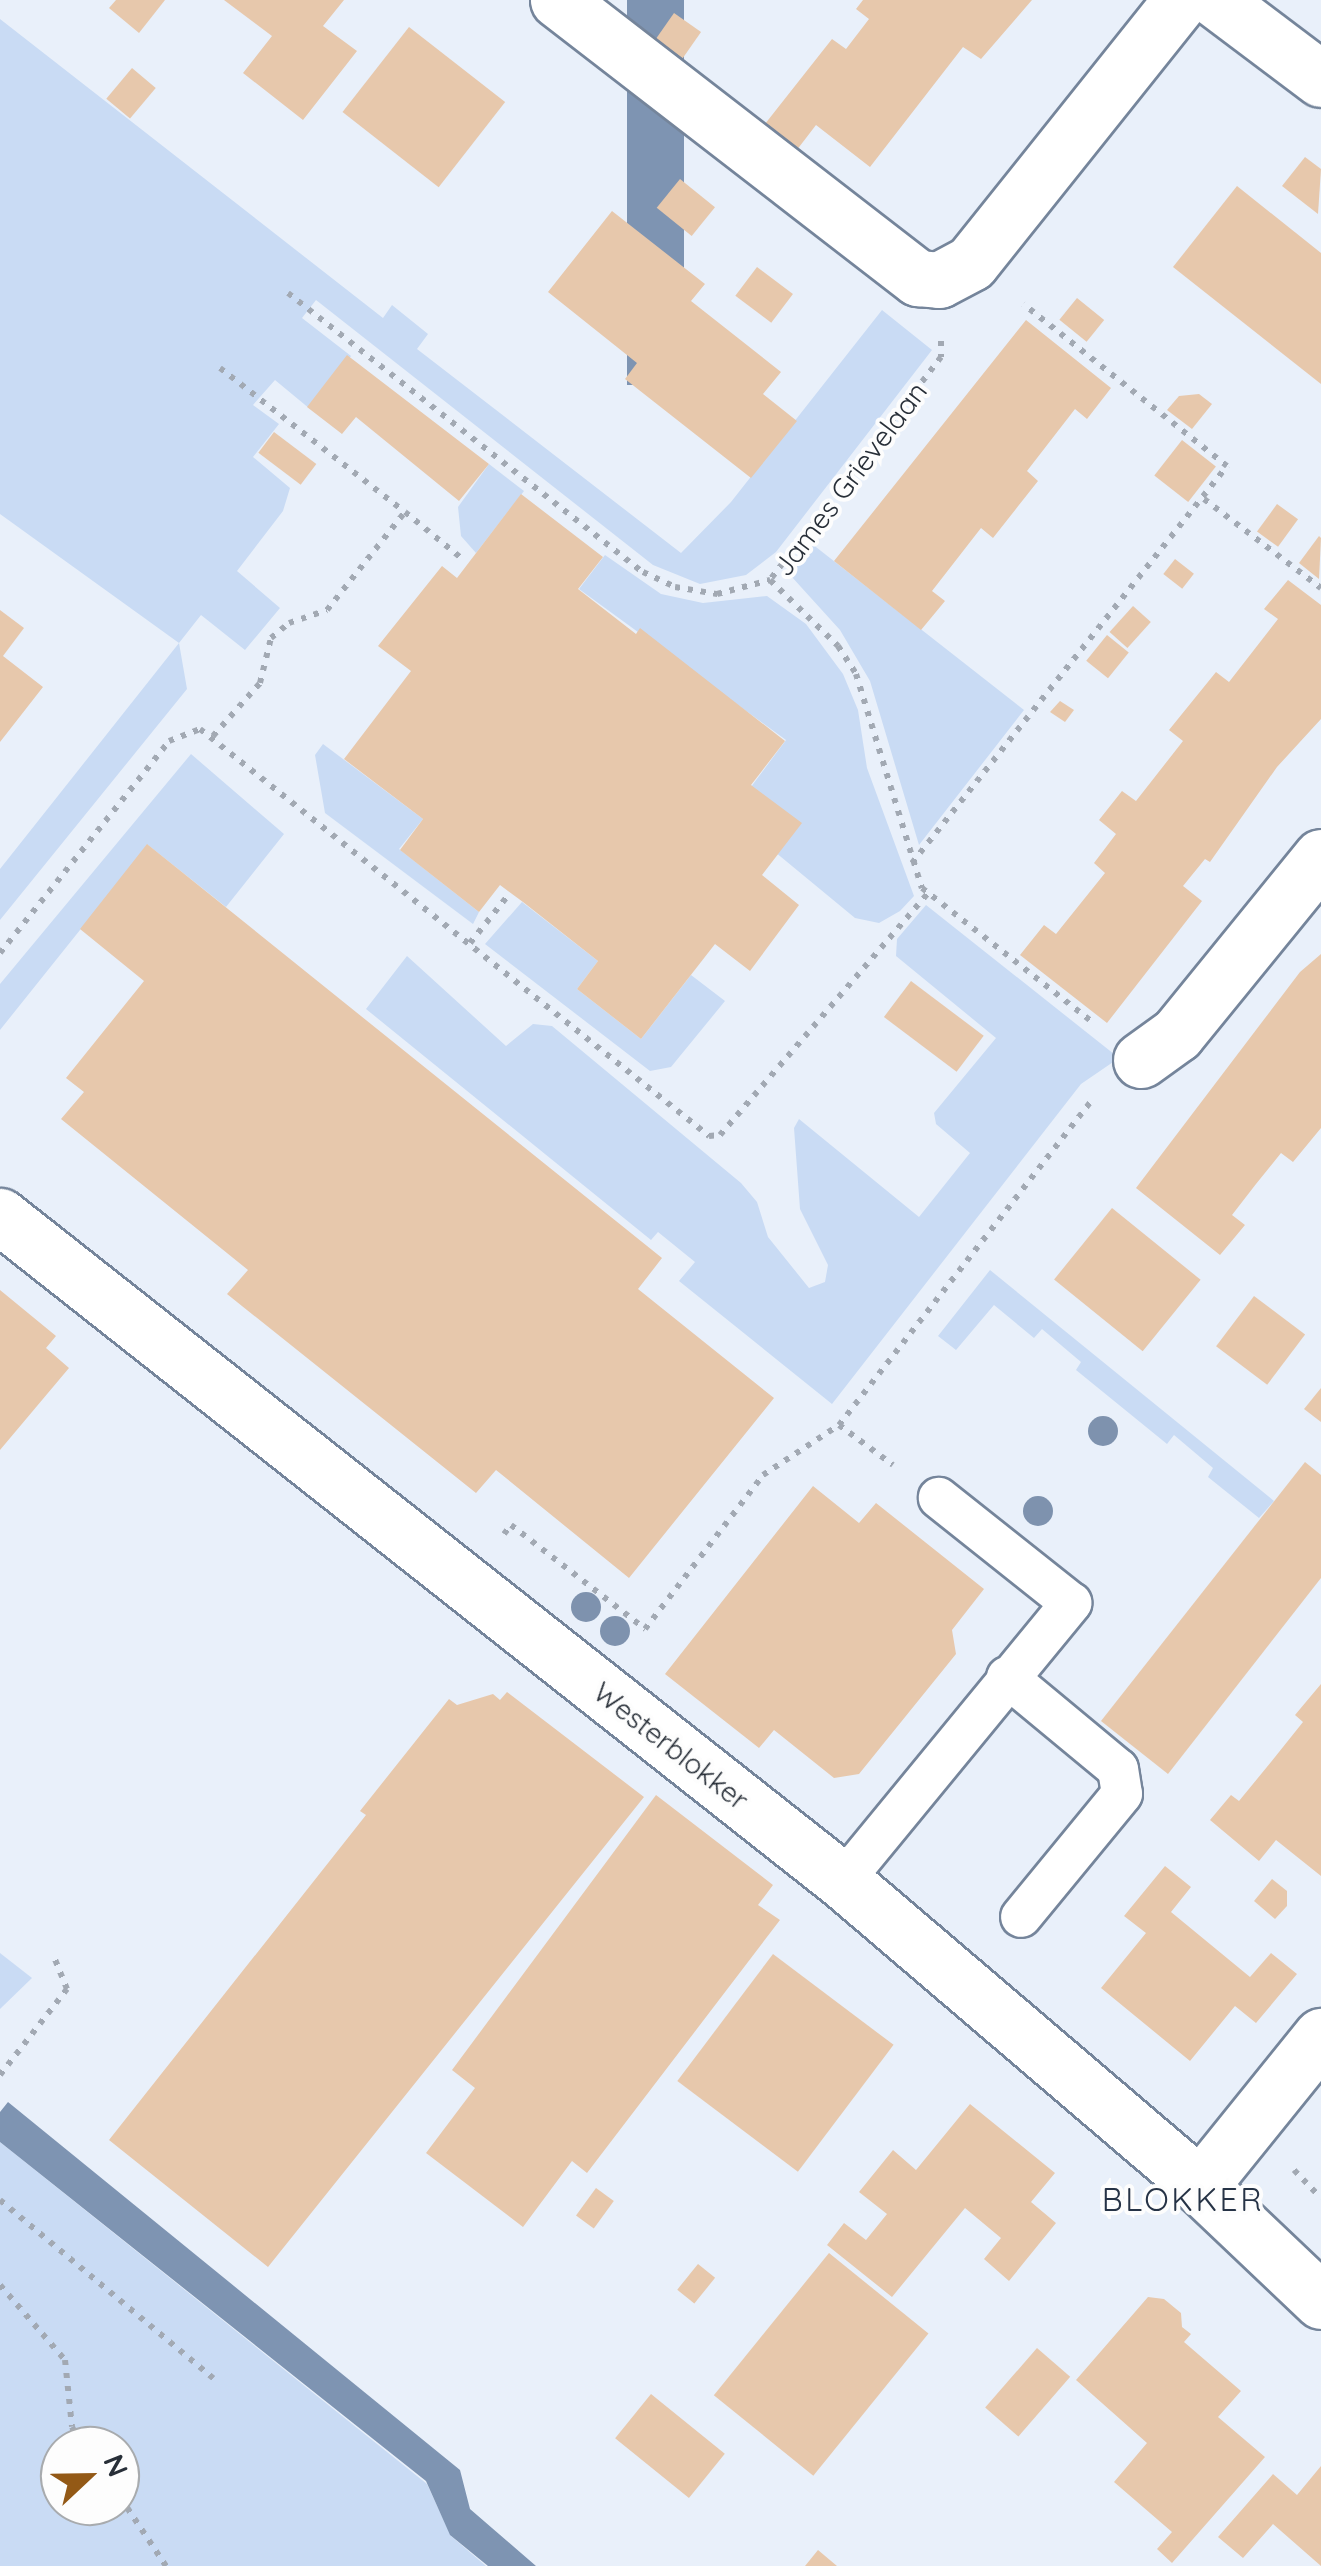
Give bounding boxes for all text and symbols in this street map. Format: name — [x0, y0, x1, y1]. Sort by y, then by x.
street label: James Grievelaan — [766, 375, 934, 583]
street label: Westerblokker — [587, 1675, 755, 1817]
district label: BLOKKER — [1102, 2180, 1264, 2218]
north arrow — [40, 2426, 140, 2526]
text: N — [96, 2449, 137, 2481]

